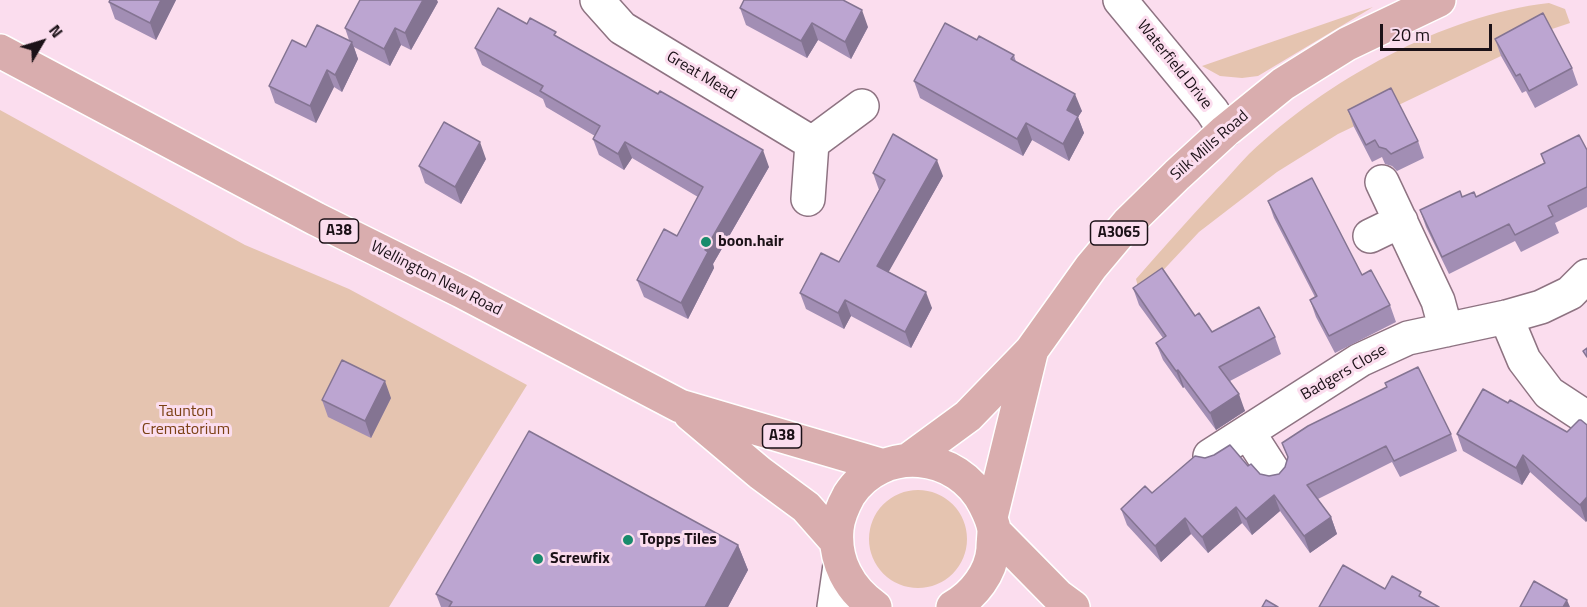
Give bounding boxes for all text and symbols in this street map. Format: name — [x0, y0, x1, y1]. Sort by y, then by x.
north arrow — [12, 12, 72, 72]
scale bar — [1383, 12, 1496, 50]
street label: Waterfield Drive — [1132, 17, 1216, 113]
text: N — [43, 19, 69, 43]
text: 20 m — [1391, 21, 1430, 48]
street label: Great Mead — [662, 48, 740, 104]
street label: Silk Mills Road — [1167, 107, 1253, 185]
road number: A38 — [320, 219, 358, 243]
road number: A3065 — [1090, 221, 1148, 245]
place label: boon.hair — [718, 232, 784, 252]
marker: boon.hair — [699, 235, 713, 249]
street label: Wellington New Road — [367, 238, 505, 320]
street label: Badgers Close — [1298, 341, 1390, 405]
park label: Taunton Crematorium — [142, 402, 230, 440]
road number: A38 — [762, 424, 802, 448]
place label: Topps Tiles — [640, 530, 717, 550]
marker: Topps Tiles — [621, 533, 635, 547]
place label: Screwfix — [550, 549, 610, 569]
marker: Screwfix — [531, 552, 545, 566]

